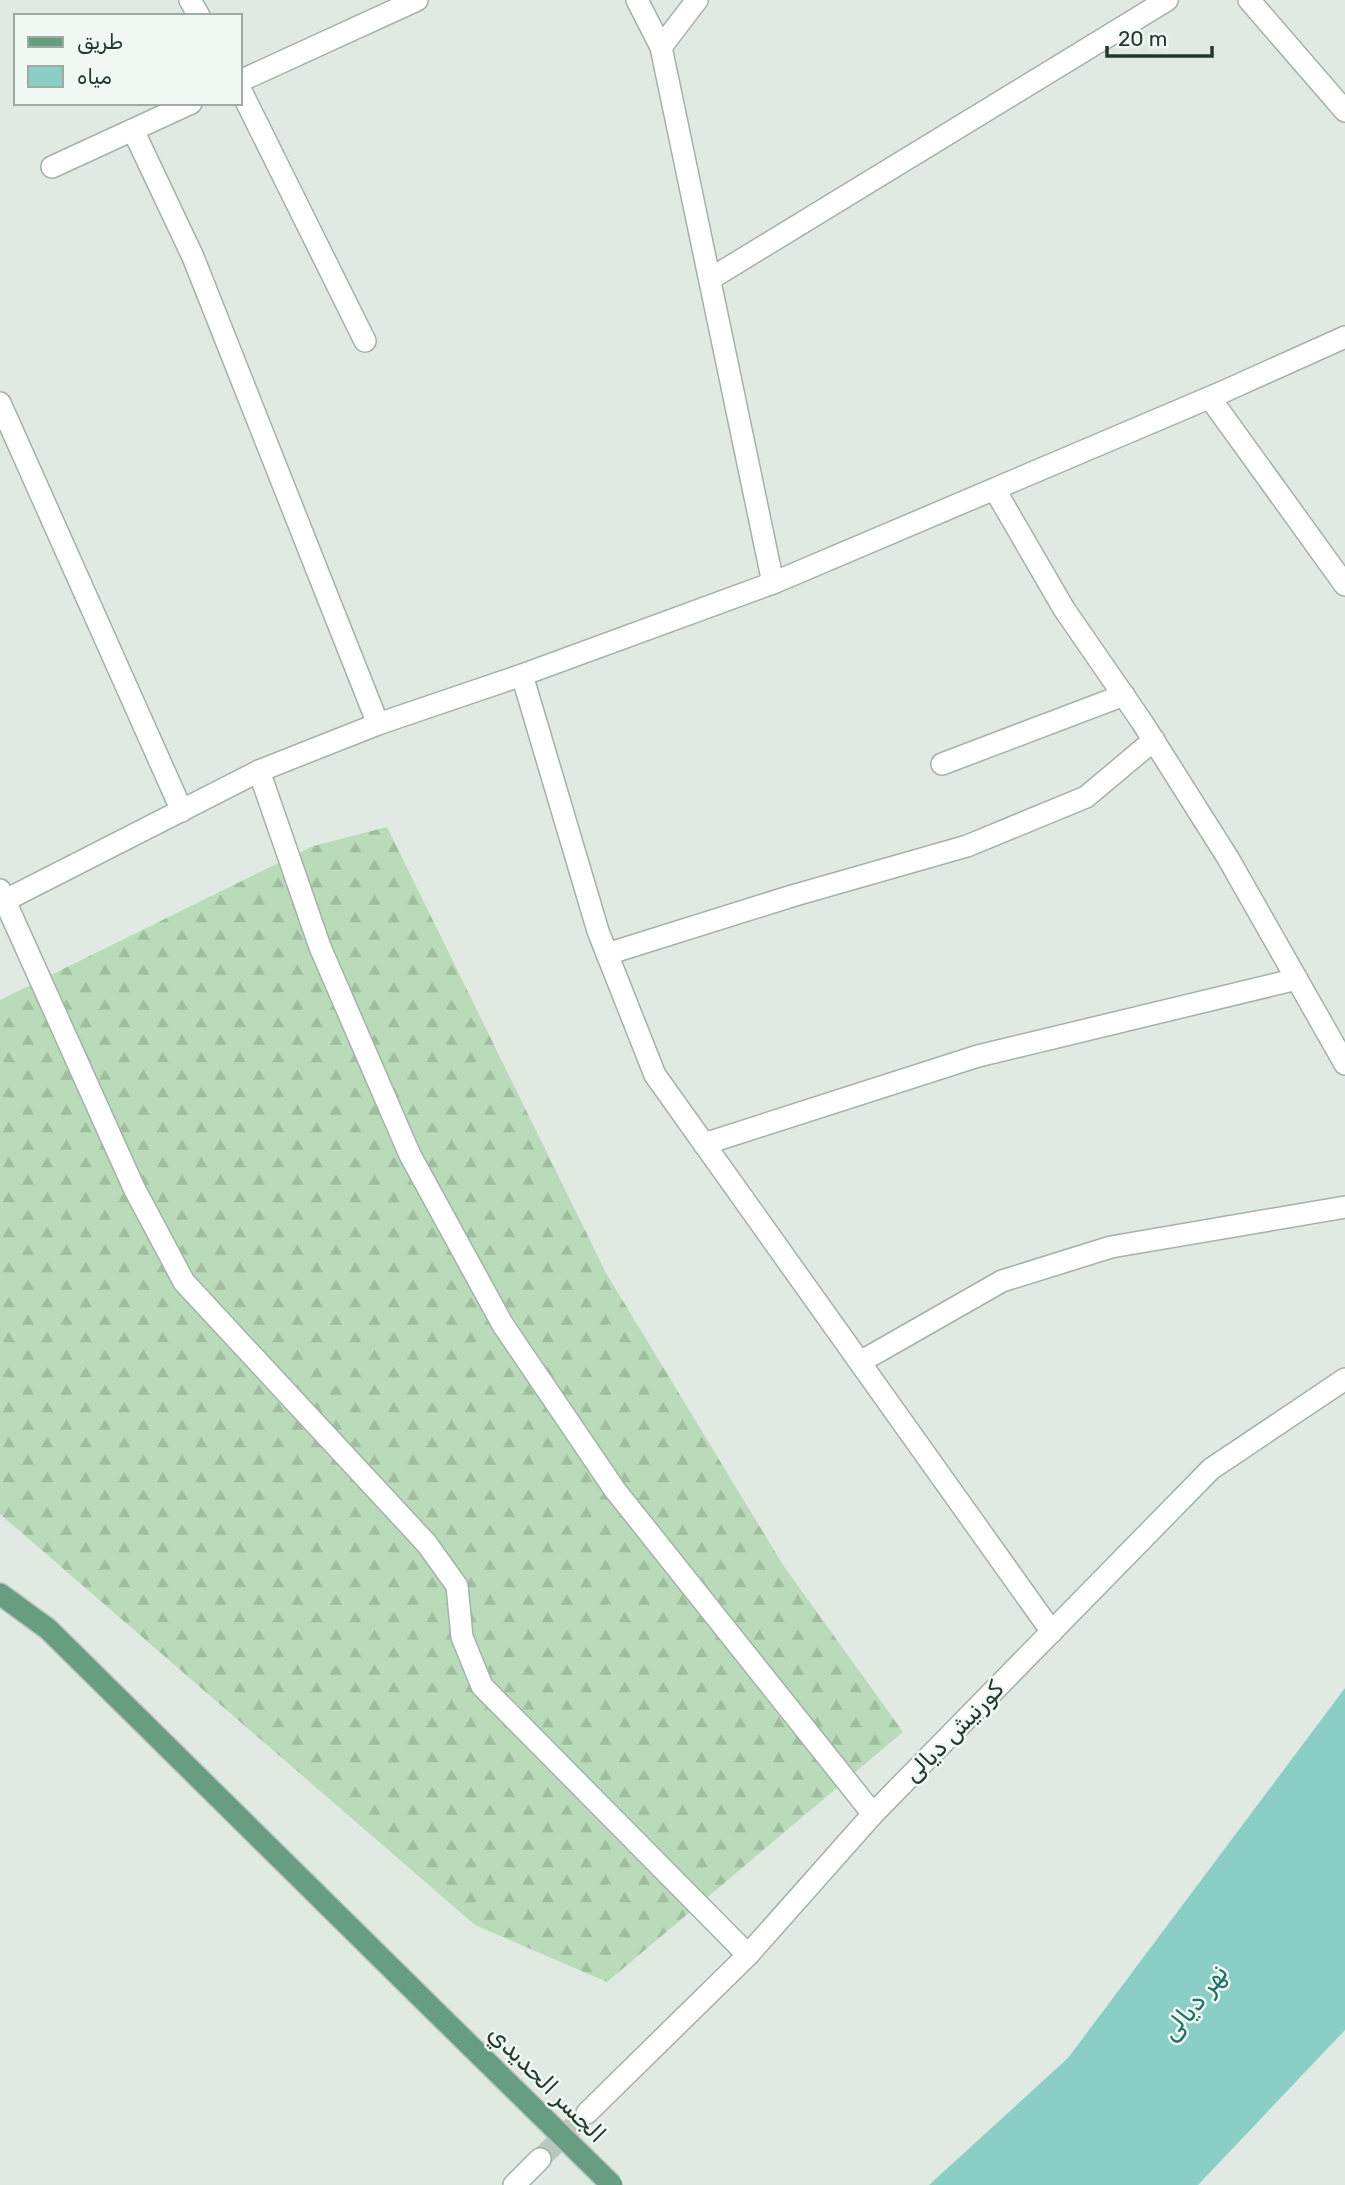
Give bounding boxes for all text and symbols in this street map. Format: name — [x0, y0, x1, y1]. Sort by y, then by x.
legend — [14, 14, 242, 105]
scale bar — [1107, 14, 1212, 58]
text: 20 m — [1118, 26, 1167, 51]
text: طريق — [77, 29, 123, 54]
text: مياه — [77, 64, 112, 89]
street label: كورنيش ديالى — [899, 1675, 1010, 1789]
water label: نهر ديالى — [1155, 1958, 1235, 2048]
street label: الجسر الحديدي — [480, 2020, 611, 2151]

